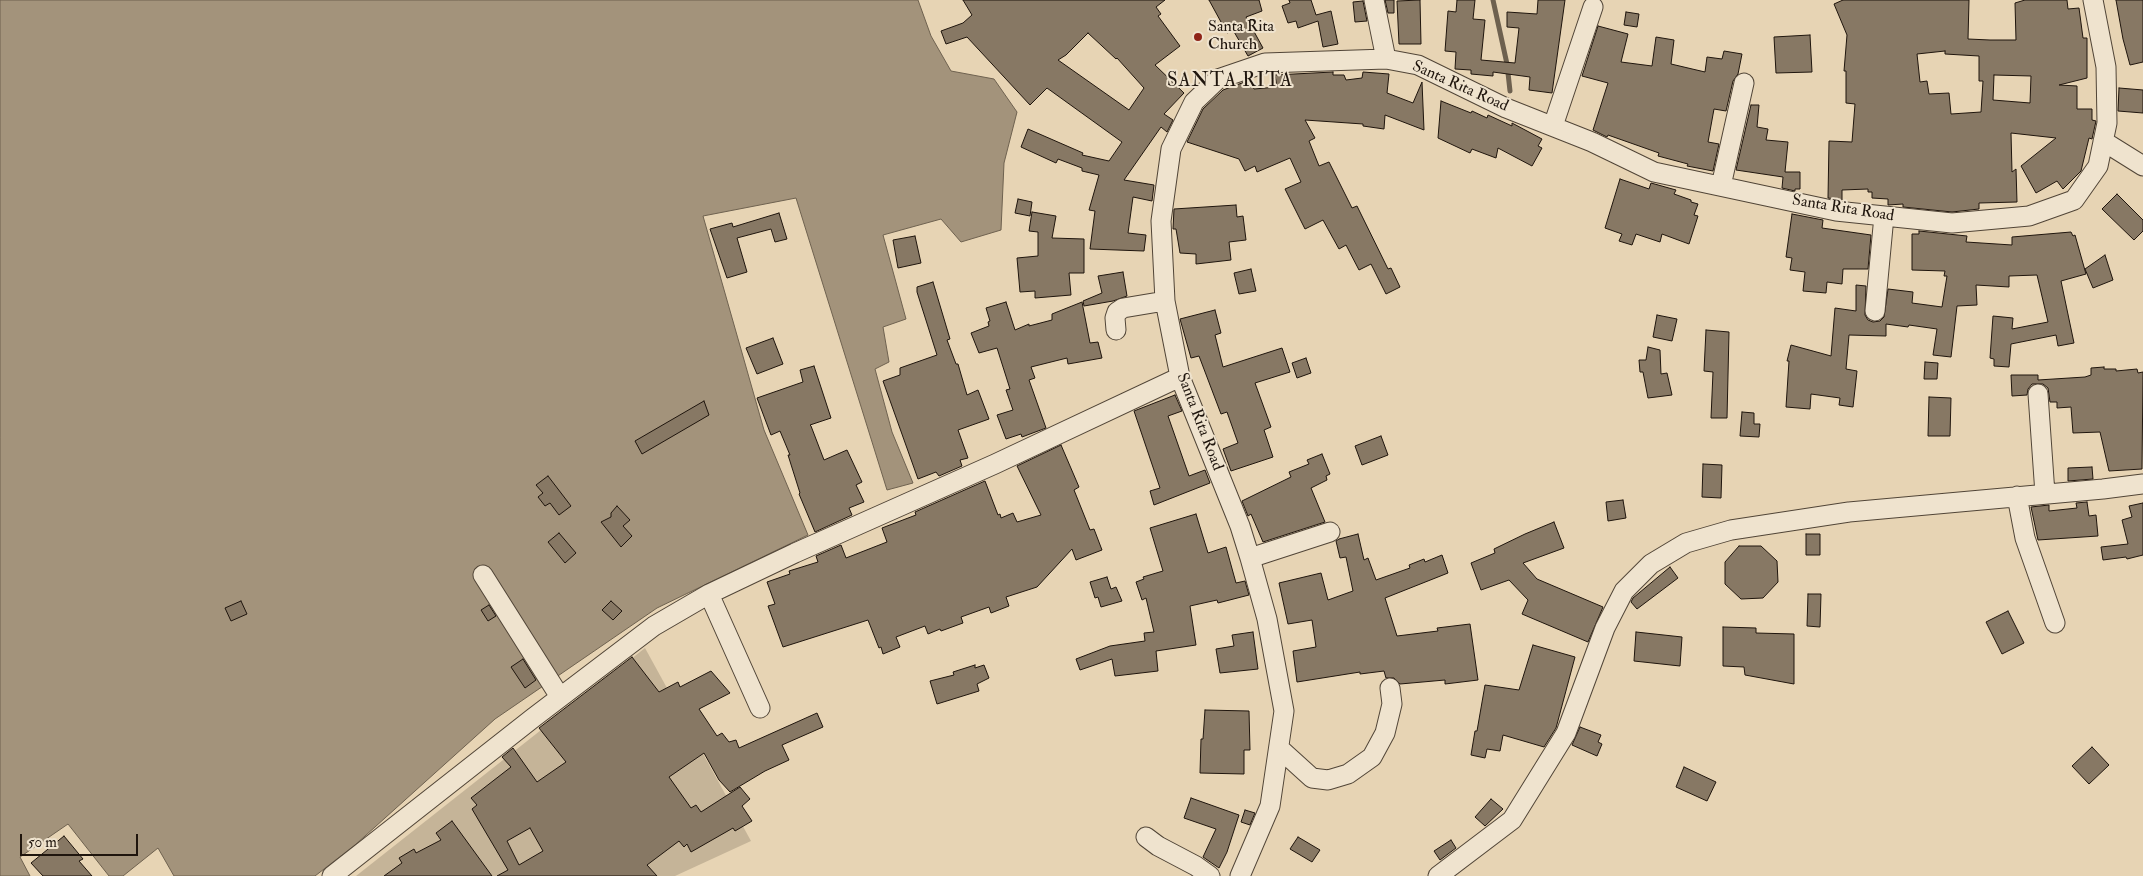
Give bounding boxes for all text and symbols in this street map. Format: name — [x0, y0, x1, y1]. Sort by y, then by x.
place label: Santa Rita Church — [1208, 18, 1274, 56]
marker: Santa Rita Church — [1192, 31, 1204, 43]
street label: Santa Rita Road — [1409, 57, 1511, 117]
district label: SANTA RITA — [1166, 71, 1294, 93]
street label: Santa Rita Road — [1791, 191, 1895, 227]
street label: Santa Rita Road — [1172, 371, 1226, 473]
scale bar — [22, 824, 140, 856]
text: 50 m — [28, 833, 57, 852]

